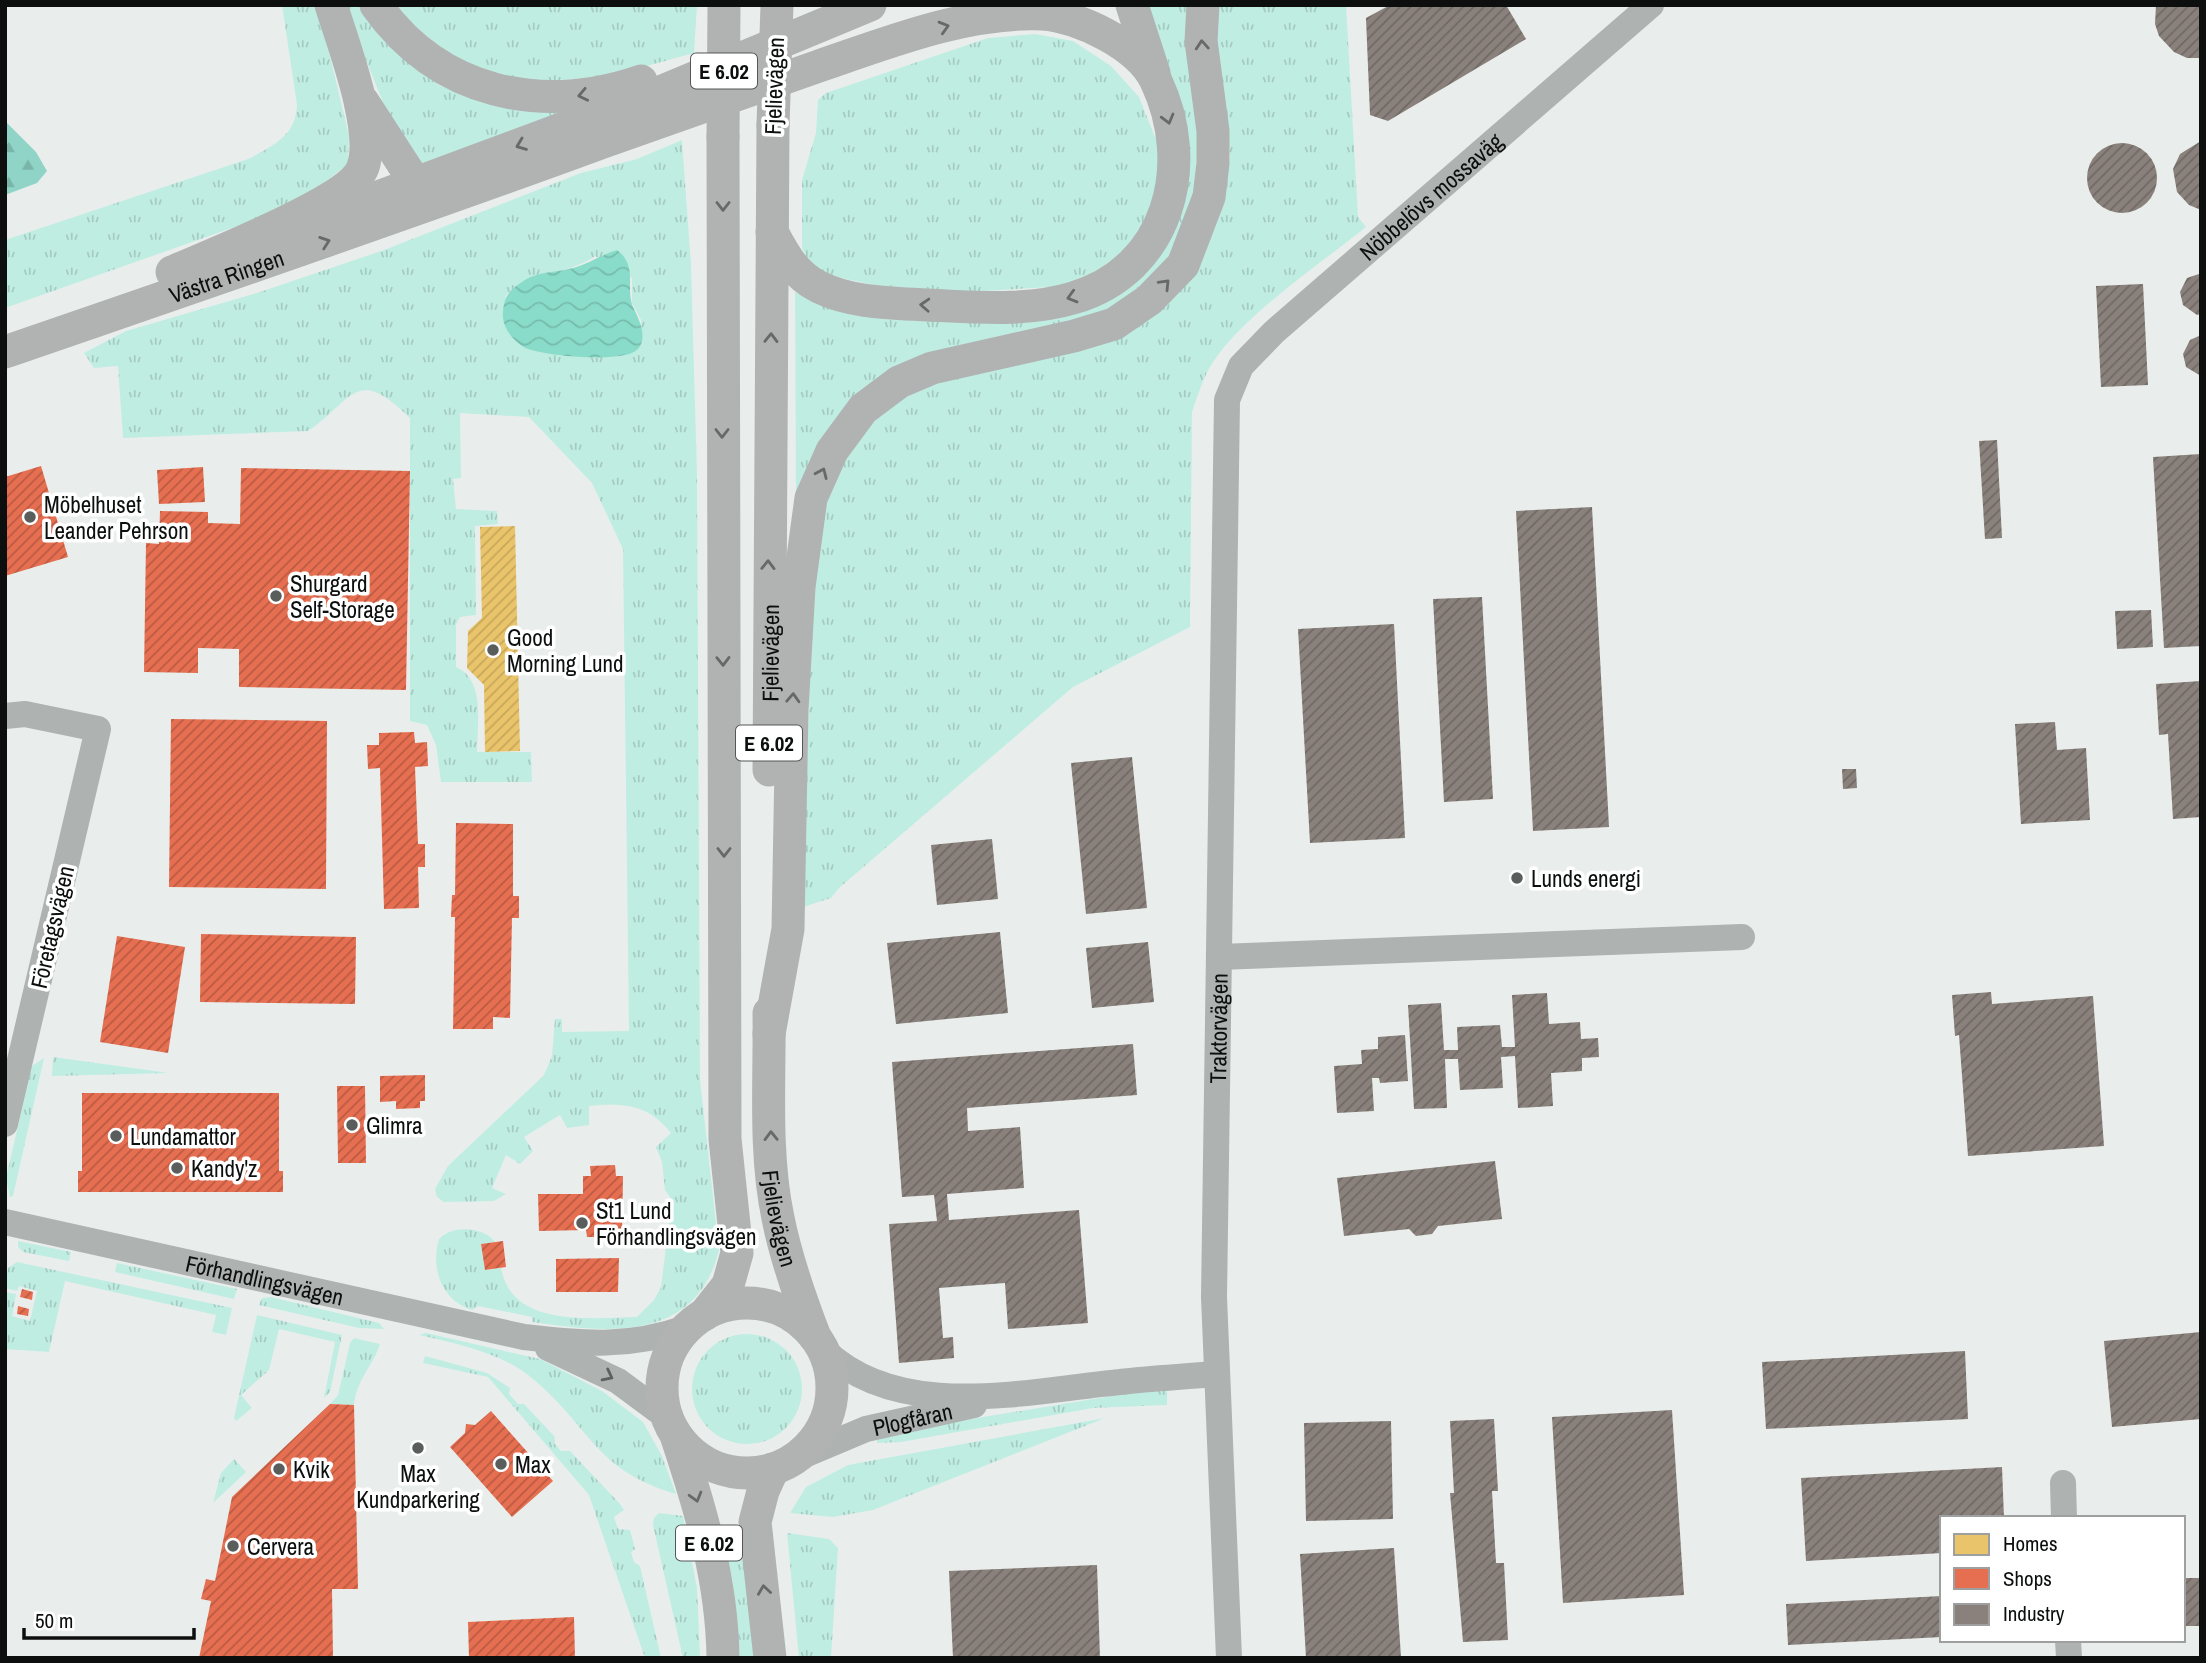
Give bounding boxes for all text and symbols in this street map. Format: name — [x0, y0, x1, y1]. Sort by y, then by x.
one-way arrow — [938, 21, 950, 36]
street label: Fjelievägen — [757, 37, 791, 135]
one-way arrow — [1195, 39, 1210, 50]
road number: E 6.02 — [691, 54, 757, 88]
one-way arrow — [577, 86, 589, 101]
one-way arrow — [1160, 113, 1174, 125]
street label: Nöbbelövs mossaväg — [1352, 125, 1509, 267]
one-way arrow — [515, 137, 527, 151]
one-way arrow — [715, 201, 731, 211]
one-way arrow — [318, 236, 330, 250]
street label: Västra Ringen — [165, 242, 288, 310]
one-way arrow — [1156, 279, 1169, 292]
one-way arrow — [1066, 289, 1078, 303]
one-way arrow — [919, 297, 930, 312]
one-way arrow — [763, 332, 779, 342]
one-way arrow — [714, 428, 730, 439]
one-way arrow — [814, 468, 828, 481]
place label: Möbelhuset Leander Pehrson — [44, 489, 189, 546]
marker: Möbelhuset Leander Pehrson — [22, 509, 38, 525]
one-way arrow — [760, 559, 776, 570]
place label: Shurgard Self-Storage — [290, 568, 395, 625]
marker: Shurgard Self-Storage — [268, 588, 284, 604]
street label: Fjelievägen — [754, 604, 786, 702]
place label: Good Morning Lund — [507, 622, 623, 679]
marker: Good Morning Lund — [485, 642, 501, 658]
one-way arrow — [715, 656, 731, 666]
one-way arrow — [785, 692, 800, 703]
road number: E 6.02 — [736, 726, 802, 760]
one-way arrow — [716, 848, 732, 858]
street label: Företagsvägen — [23, 863, 81, 991]
place label: Lunds energi — [1531, 863, 1641, 894]
marker: Lunds energi — [1509, 870, 1525, 886]
street label: Traktorvägen — [1202, 973, 1234, 1084]
place label: Glimra — [366, 1110, 423, 1141]
marker: Glimra — [344, 1117, 360, 1133]
place label: Lundamattor — [130, 1121, 237, 1152]
marker: Lundamattor — [108, 1128, 124, 1144]
one-way arrow — [763, 1130, 779, 1140]
place label: Kandy'z — [191, 1153, 258, 1184]
marker: Kandy'z — [169, 1160, 185, 1176]
street label: Fjelievägen — [756, 1169, 805, 1270]
place label: St1 Lund Förhandlingsvägen — [596, 1195, 757, 1252]
marker: St1 Lund Förhandlingsvägen — [574, 1215, 590, 1231]
street label: Förhandlingsvägen — [183, 1247, 347, 1312]
one-way arrow — [601, 1367, 613, 1381]
street label: Plogfåran — [870, 1395, 955, 1443]
marker: Max Kundparkering — [410, 1440, 426, 1456]
place label: Max — [515, 1449, 551, 1480]
place label: Kvik — [293, 1454, 330, 1485]
marker: Max — [493, 1456, 509, 1472]
place label: Max Kundparkering — [356, 1458, 480, 1515]
marker: Kvik — [271, 1461, 287, 1477]
one-way arrow — [688, 1491, 703, 1503]
legend — [1940, 1516, 2185, 1642]
road number: E 6.02 — [676, 1526, 742, 1560]
text: Homes — [2003, 1529, 2058, 1558]
place label: Cervera — [247, 1531, 315, 1562]
marker: Cervera — [225, 1538, 241, 1554]
text: Shops — [2003, 1564, 2052, 1593]
one-way arrow — [756, 1584, 771, 1596]
scale bar — [24, 1596, 194, 1640]
text: Industry — [2003, 1599, 2065, 1628]
text: 50 m — [35, 1606, 73, 1635]

